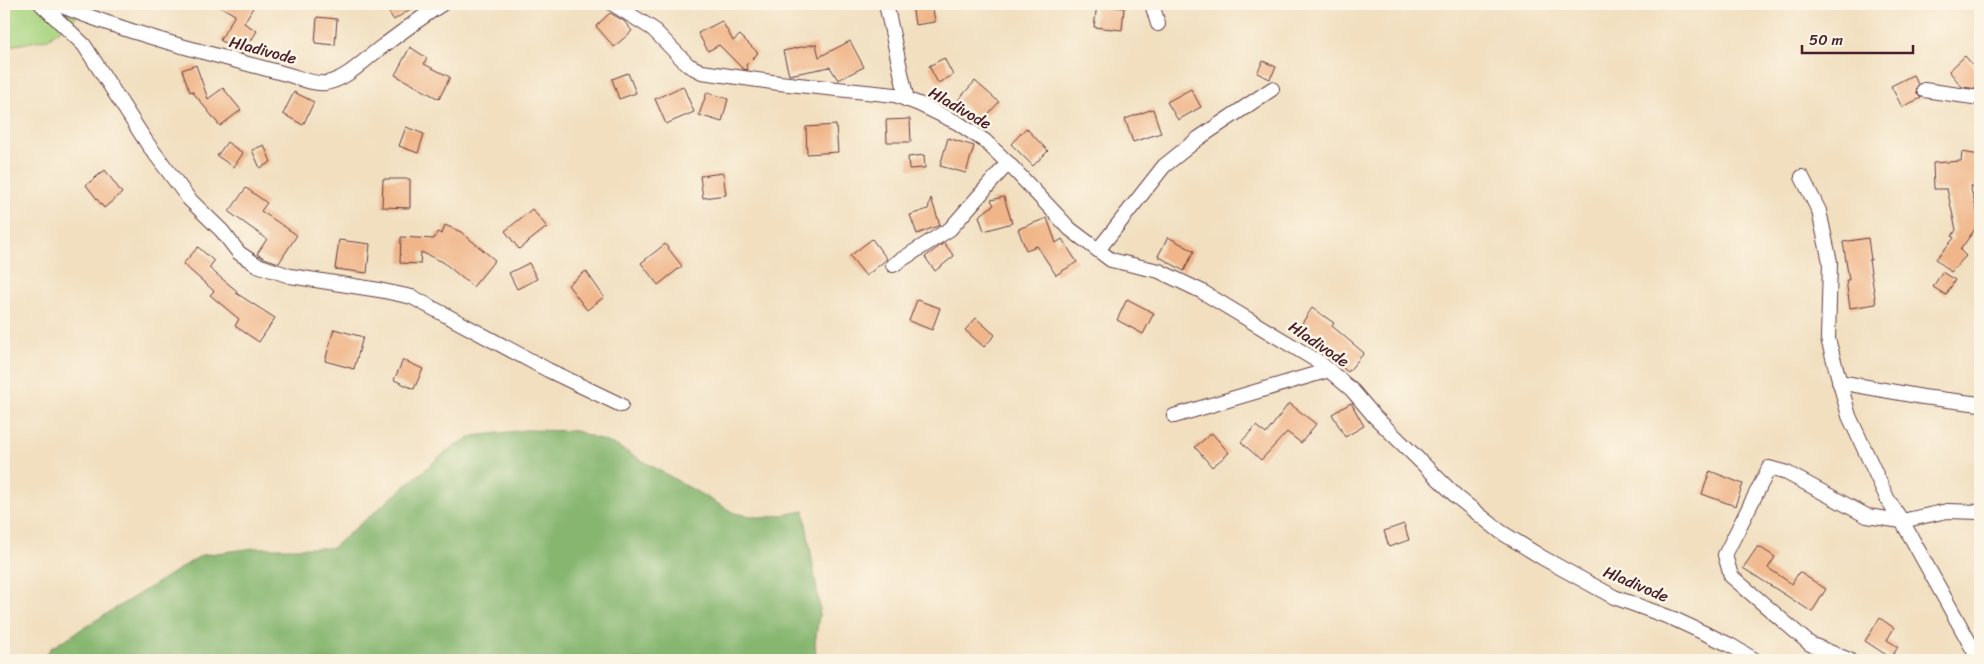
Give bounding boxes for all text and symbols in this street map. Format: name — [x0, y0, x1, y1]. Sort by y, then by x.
scale bar — [1802, 22, 1913, 54]
street label: Hladivode — [226, 27, 300, 73]
text: 50 m — [1809, 27, 1844, 53]
street label: Hladivode — [923, 78, 997, 138]
street label: Hladivode — [1282, 313, 1356, 375]
street label: Hladivode — [1599, 557, 1673, 611]

